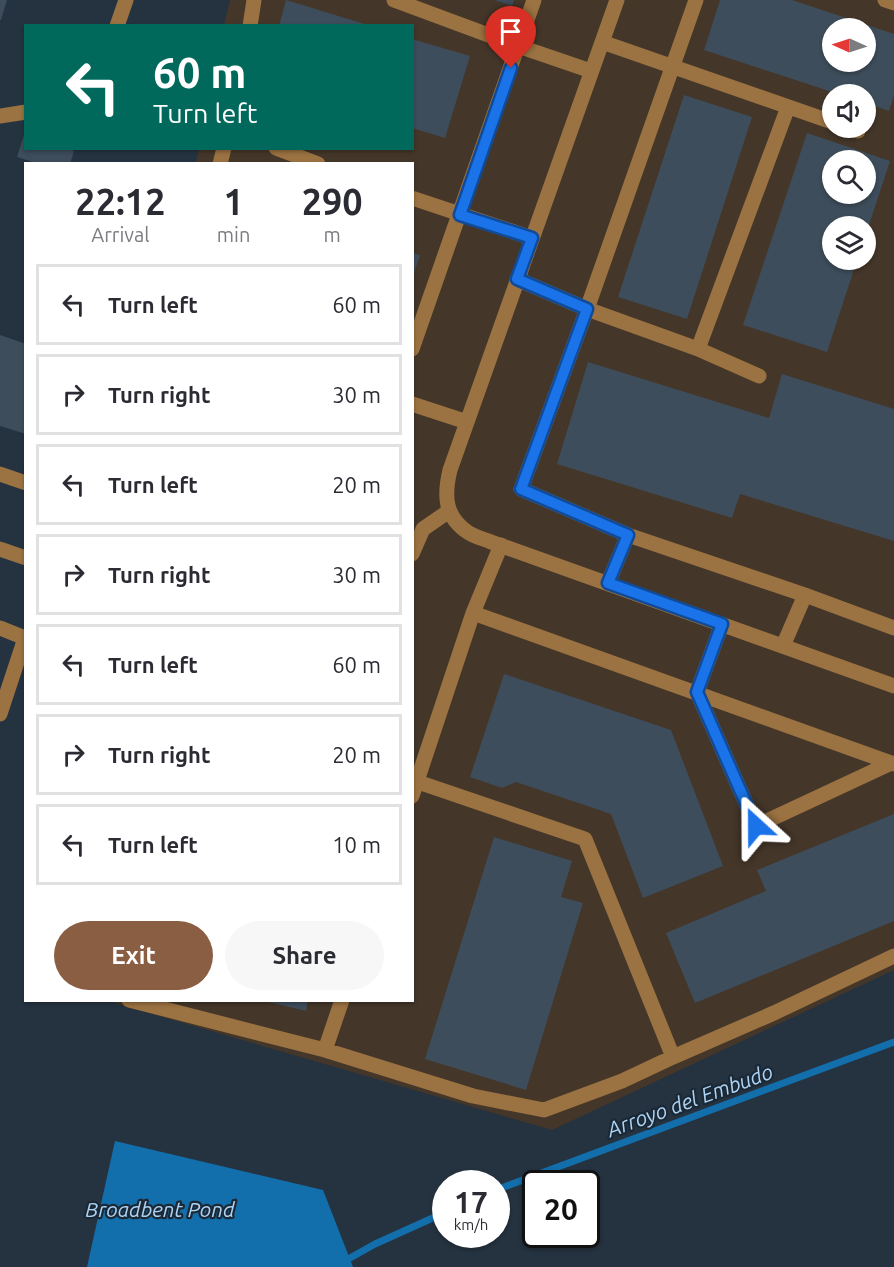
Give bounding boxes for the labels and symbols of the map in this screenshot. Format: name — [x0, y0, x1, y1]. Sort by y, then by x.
pin — [485, 6, 536, 68]
north arrow — [822, 18, 876, 72]
position arrow — [724, 794, 788, 858]
water label: Arroyo del Embudo — [603, 1059, 776, 1142]
speed limit sign: 20 — [522, 1170, 600, 1248]
water label: Broadbent Pond — [85, 1197, 236, 1221]

